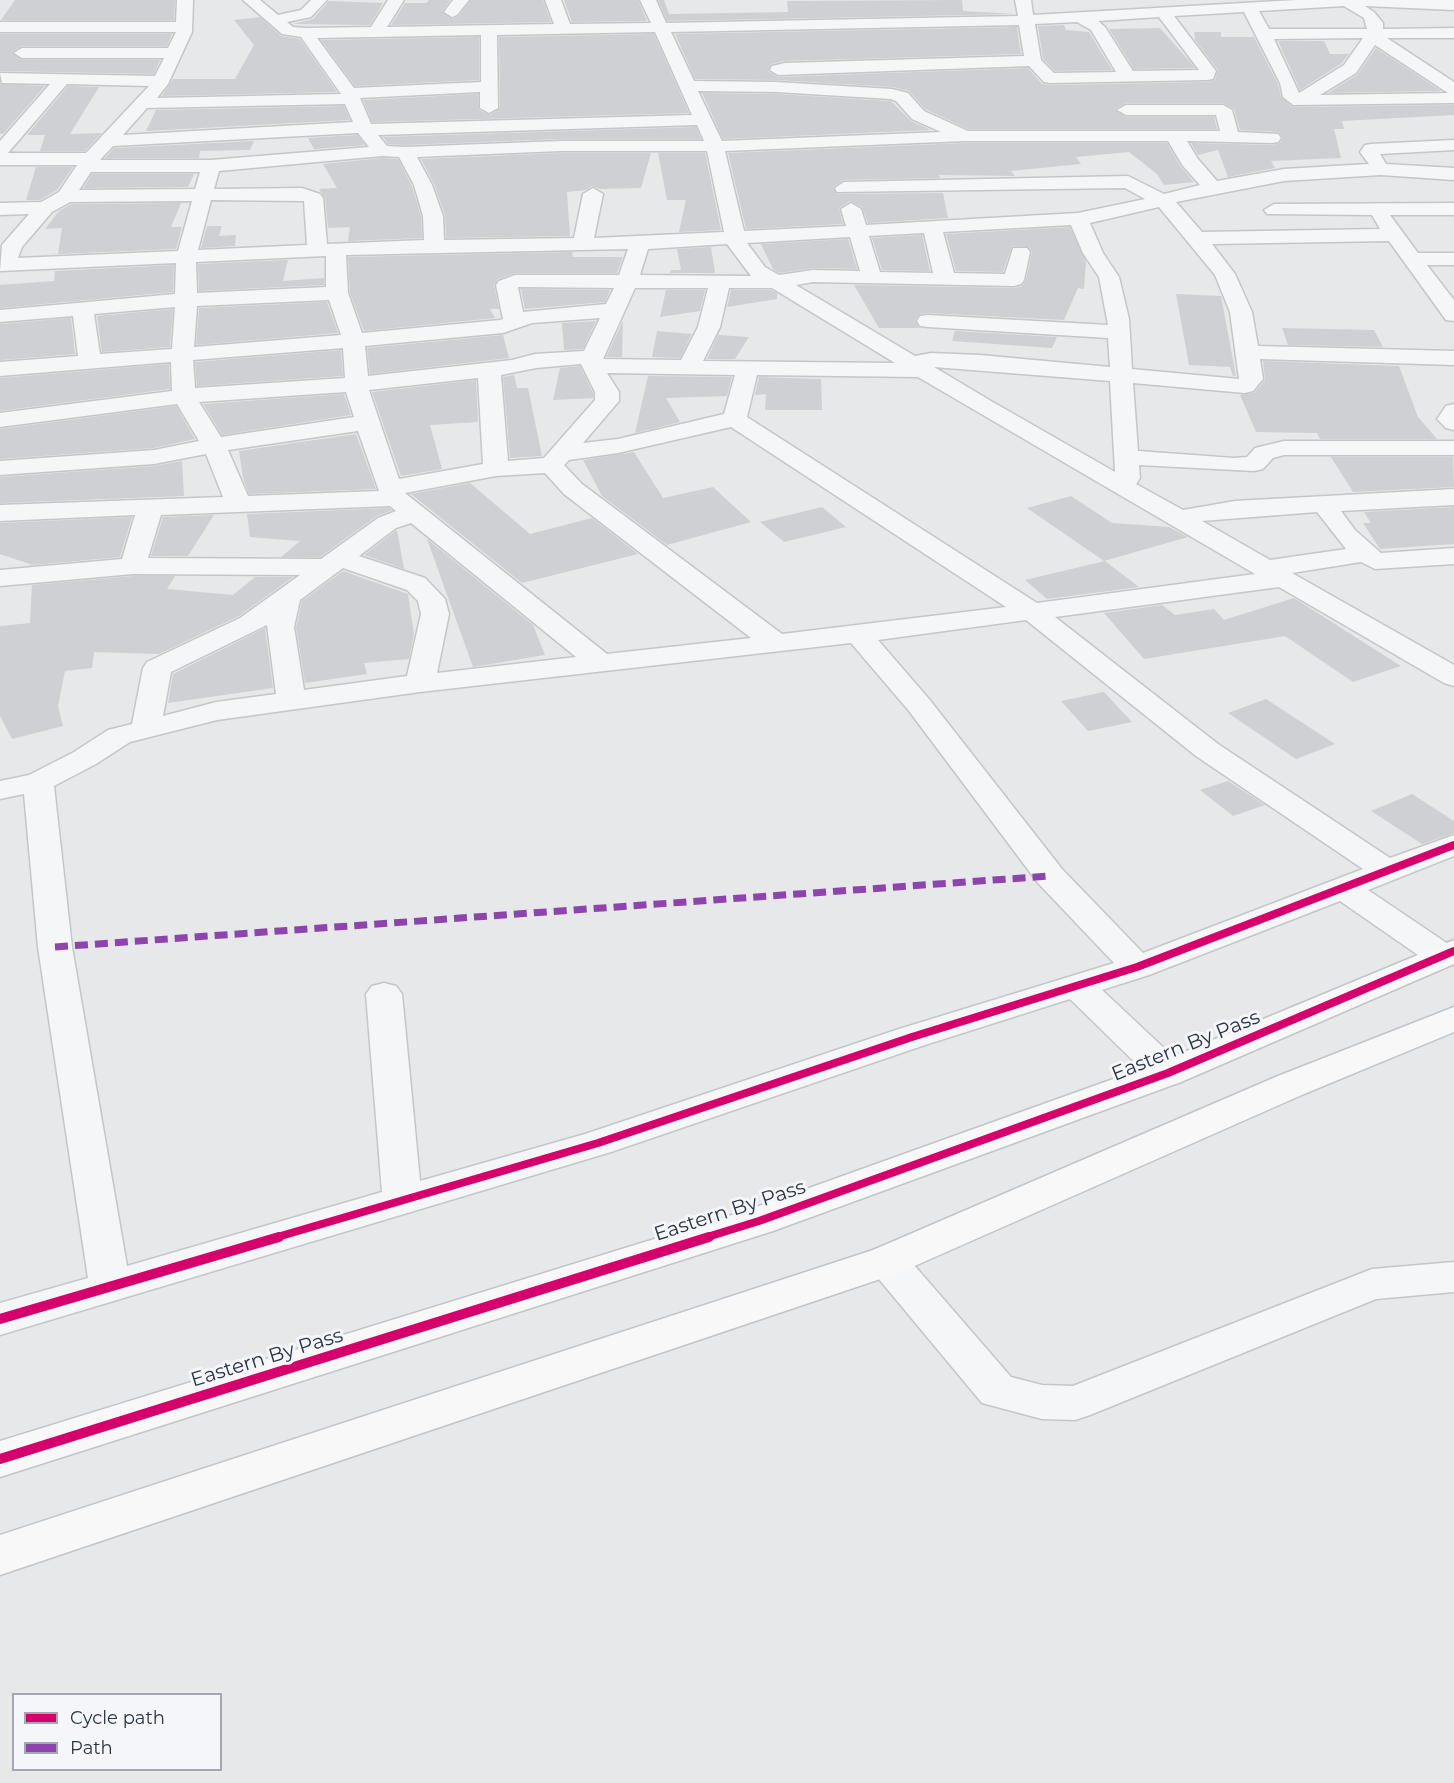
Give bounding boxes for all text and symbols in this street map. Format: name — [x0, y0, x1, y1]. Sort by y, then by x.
street label: Eastern By Pass — [1108, 1005, 1264, 1087]
street label: Eastern By Pass — [651, 1175, 809, 1247]
street label: Eastern By Pass — [188, 1323, 346, 1393]
legend — [12, 1693, 222, 1771]
text: Cycle path — [70, 1707, 165, 1729]
text: Path — [70, 1737, 113, 1759]

